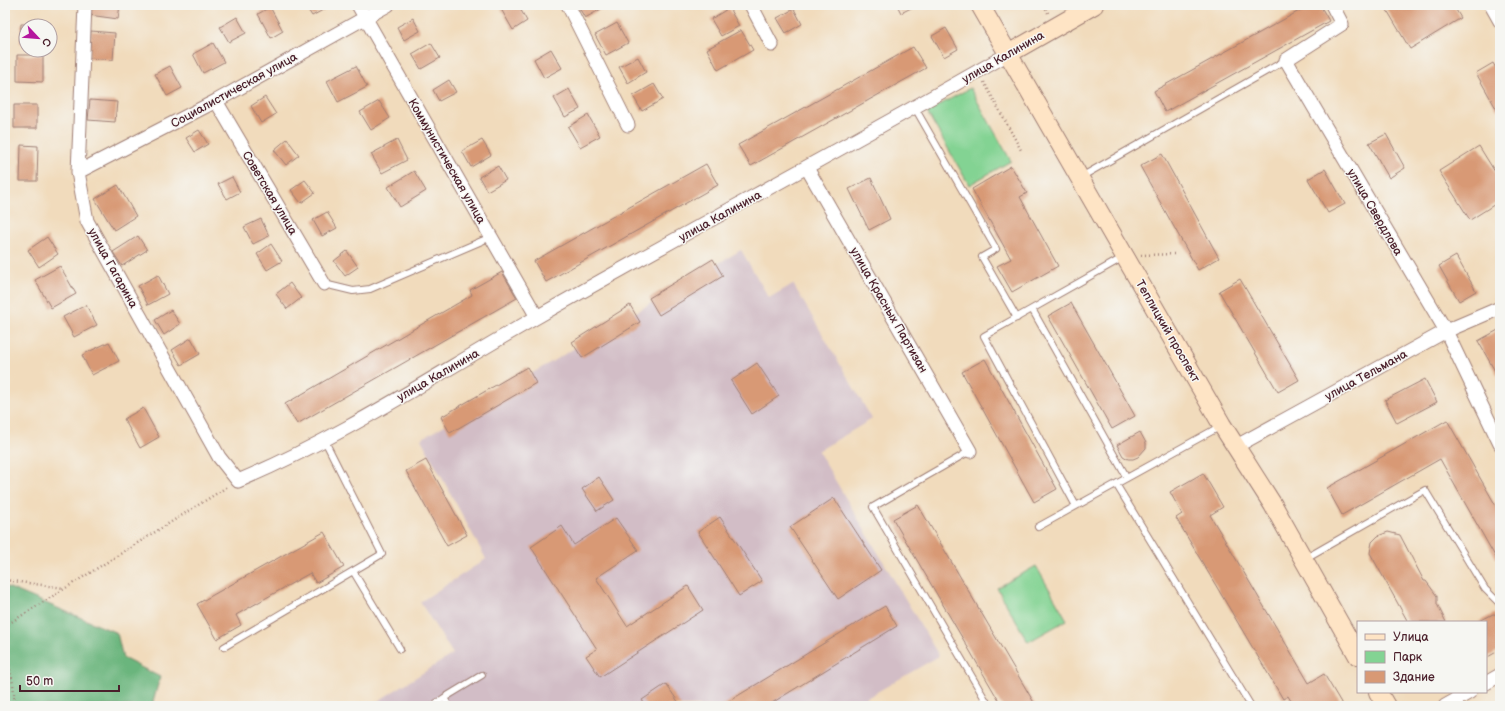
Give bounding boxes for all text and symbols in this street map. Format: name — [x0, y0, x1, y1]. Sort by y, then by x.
north arrow — [18, 18, 58, 58]
street label: улица Калинина — [960, 28, 1047, 87]
text: С — [39, 36, 54, 49]
street label: Социалистическая улица — [168, 49, 300, 131]
street label: Коммунистическая улица — [405, 96, 489, 227]
street label: Советская улица — [239, 149, 300, 238]
street label: улица Свердлова — [1344, 166, 1405, 258]
street label: улица Калинина — [676, 188, 764, 245]
street label: улица Гагарина — [84, 226, 141, 311]
street label: улица Красных Партизан — [846, 245, 931, 376]
street label: Теплицкий проспект — [1132, 277, 1203, 386]
street label: улица Калинина — [395, 346, 482, 405]
street label: улица Тельмана — [1322, 347, 1410, 404]
legend — [1357, 621, 1487, 693]
text: Улица — [1393, 630, 1429, 645]
text: Парк — [1393, 650, 1423, 665]
scale bar — [20, 667, 119, 693]
text: Здание — [1393, 670, 1435, 685]
text: 50 m — [26, 674, 53, 689]

